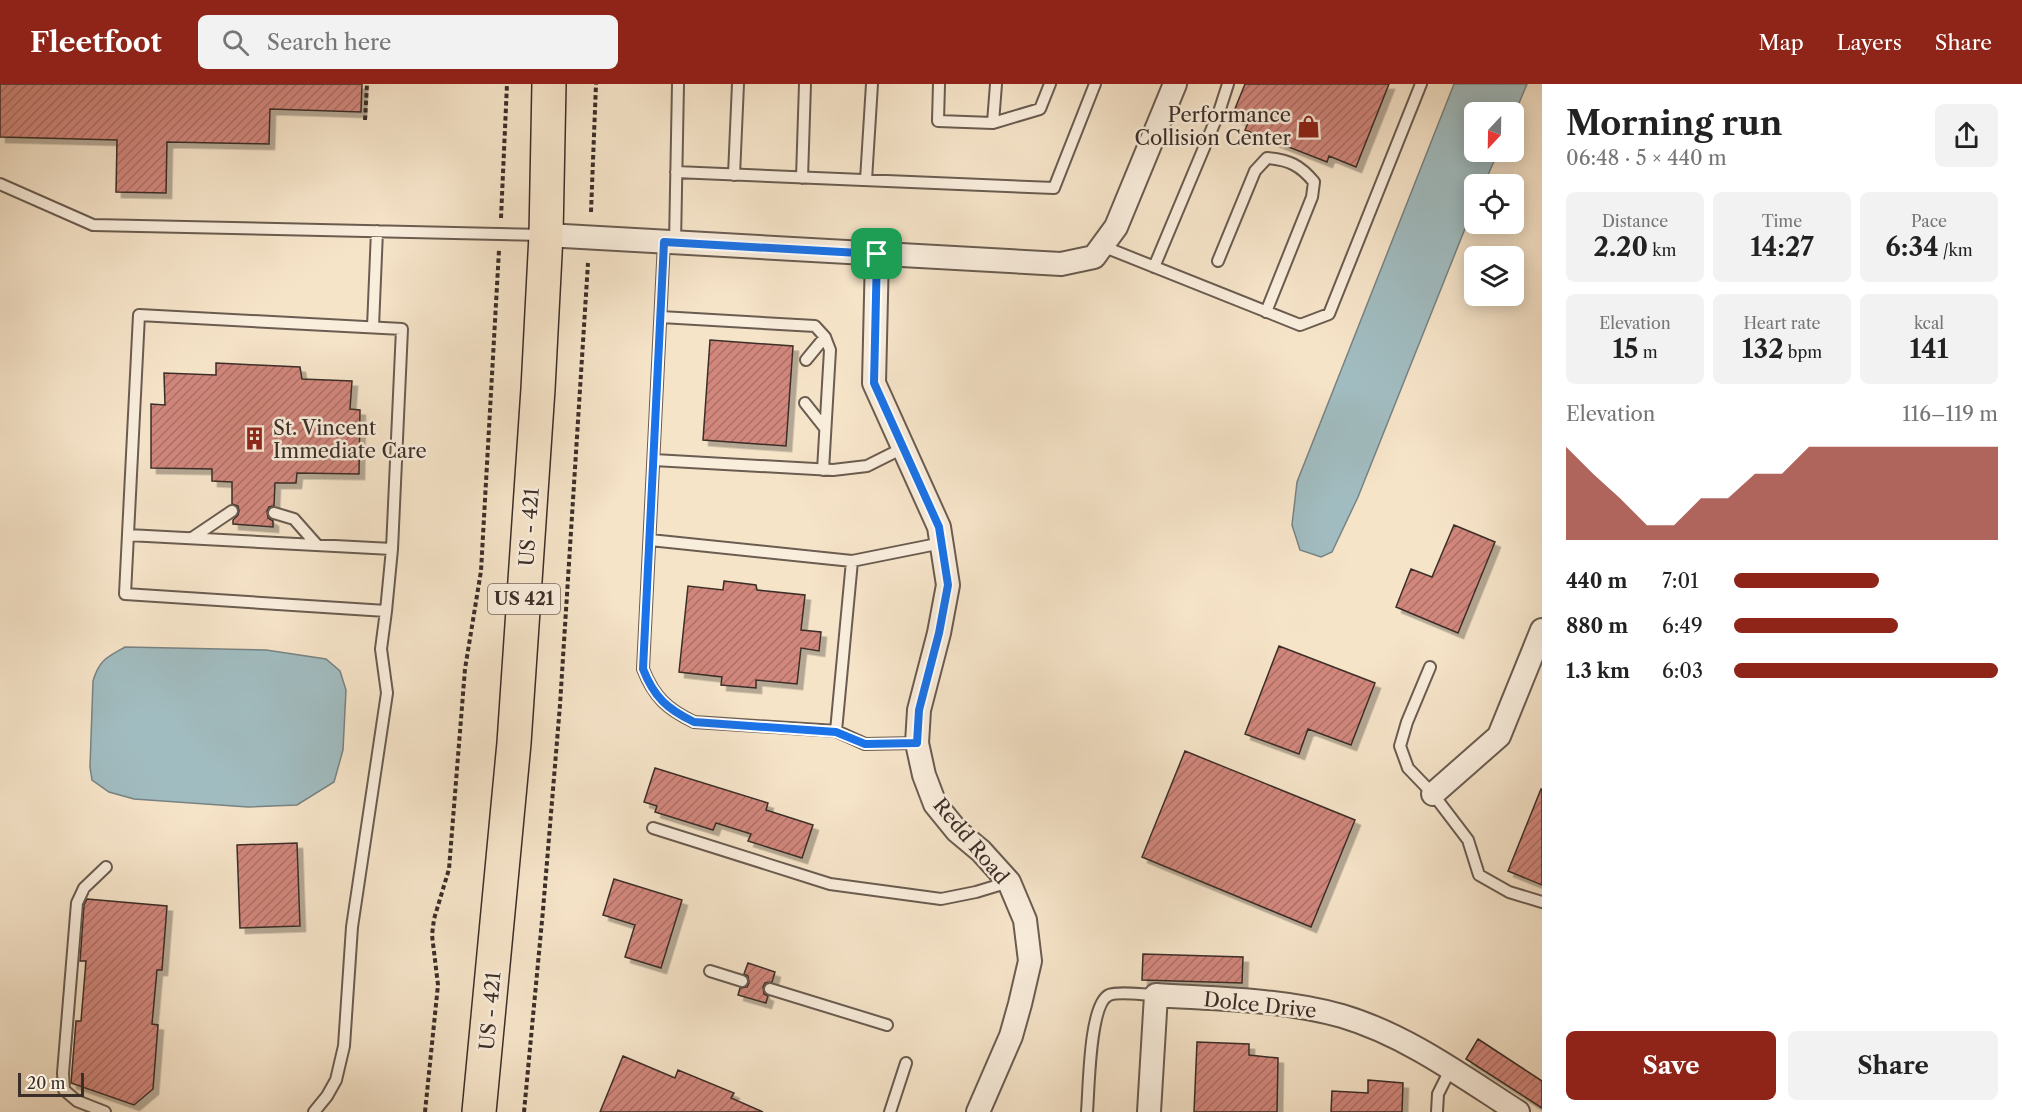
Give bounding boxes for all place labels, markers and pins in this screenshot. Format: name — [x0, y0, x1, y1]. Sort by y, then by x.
place label: Performance Collision Center — [1135, 103, 1292, 150]
shop icon: Performance Collision Center — [1296, 113, 1322, 139]
pin — [851, 228, 902, 279]
place label: St. Vincent Immediate Care — [273, 416, 427, 463]
building icon: St. Vincent Immediate Care — [242, 426, 268, 452]

